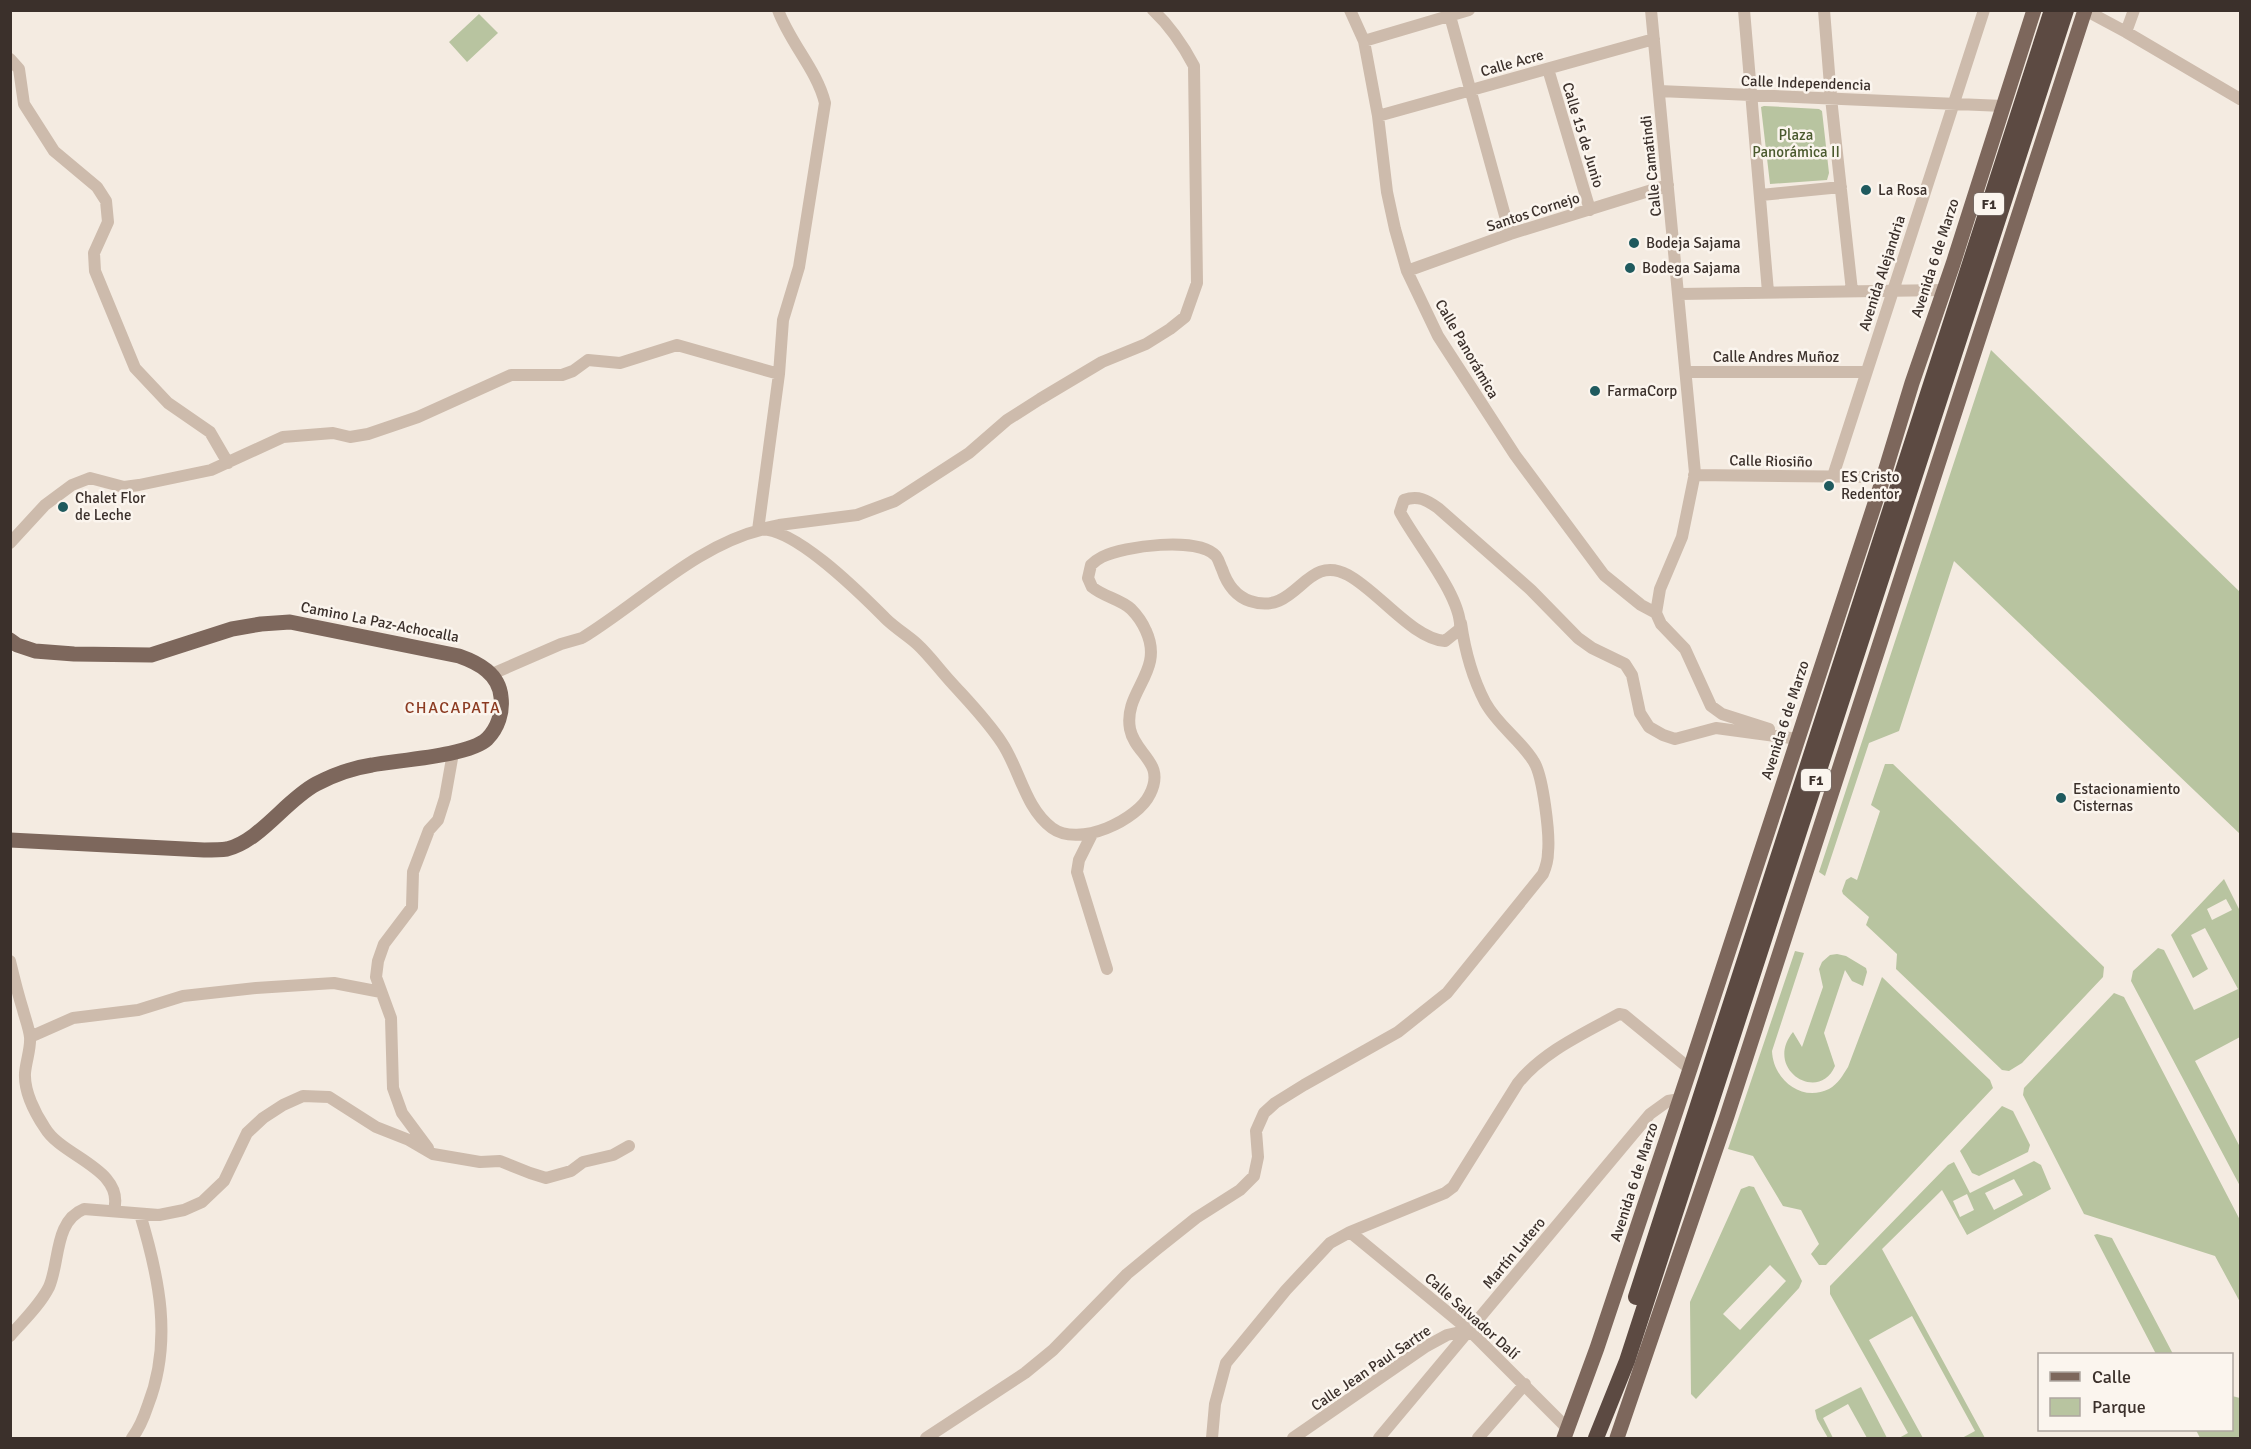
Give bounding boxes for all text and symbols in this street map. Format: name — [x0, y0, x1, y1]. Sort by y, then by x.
street label: Calle Acre — [1478, 45, 1546, 81]
street label: Calle Independencia — [1741, 72, 1871, 94]
street label: Calle 15 de Junio — [1558, 80, 1608, 190]
street label: Calle Camatindi — [1637, 115, 1665, 217]
park label: Plaza Panorámica II — [1752, 126, 1840, 161]
place label: La Rosa — [1878, 181, 1927, 199]
marker: La Rosa — [1859, 183, 1873, 197]
street label: Santos Cornejo — [1484, 188, 1582, 236]
road number: F1 — [1974, 193, 2004, 215]
street label: Avenida 6 de Marzo — [1907, 196, 1963, 320]
street label: Avenida Alejandria — [1855, 213, 1909, 333]
place label: Bodeja Sajama — [1646, 234, 1741, 252]
marker: Bodeja Sajama — [1627, 236, 1641, 250]
place label: Bodega Sajama — [1642, 259, 1740, 277]
marker: Bodega Sajama — [1623, 261, 1637, 275]
street label: Calle Panorámica — [1431, 296, 1503, 402]
street label: Calle Andres Muñoz — [1713, 348, 1840, 366]
place label: FarmaCorp — [1607, 382, 1677, 400]
marker: FarmaCorp — [1588, 384, 1602, 398]
street label: Calle Riosiño — [1729, 451, 1813, 471]
place label: ES Cristo Redentor — [1841, 468, 1900, 503]
marker: ES Cristo Redentor — [1822, 479, 1836, 493]
place label: Chalet Flor de Leche — [75, 489, 146, 524]
marker: Chalet Flor de Leche — [56, 500, 70, 514]
street label: Camino La Paz-Achocalla — [299, 598, 461, 646]
street label: Avenida 6 de Marzo — [1757, 658, 1813, 782]
district label: CHACAPATA — [405, 698, 501, 718]
road number: F1 — [1801, 769, 1831, 791]
place label: Estacionamiento Cisternas — [2073, 780, 2181, 815]
marker: Estacionamiento Cisternas — [2054, 791, 2068, 805]
street label: Avenida 6 de Marzo — [1606, 1120, 1662, 1244]
street label: Martín Lutero — [1479, 1213, 1549, 1292]
street label: Calle Salvador Dalí — [1421, 1269, 1523, 1363]
street label: Calle Jean Paul Sartre — [1308, 1321, 1434, 1415]
legend — [2038, 1353, 2233, 1431]
text: Calle — [2092, 1366, 2131, 1388]
text: Parque — [2092, 1396, 2146, 1418]

